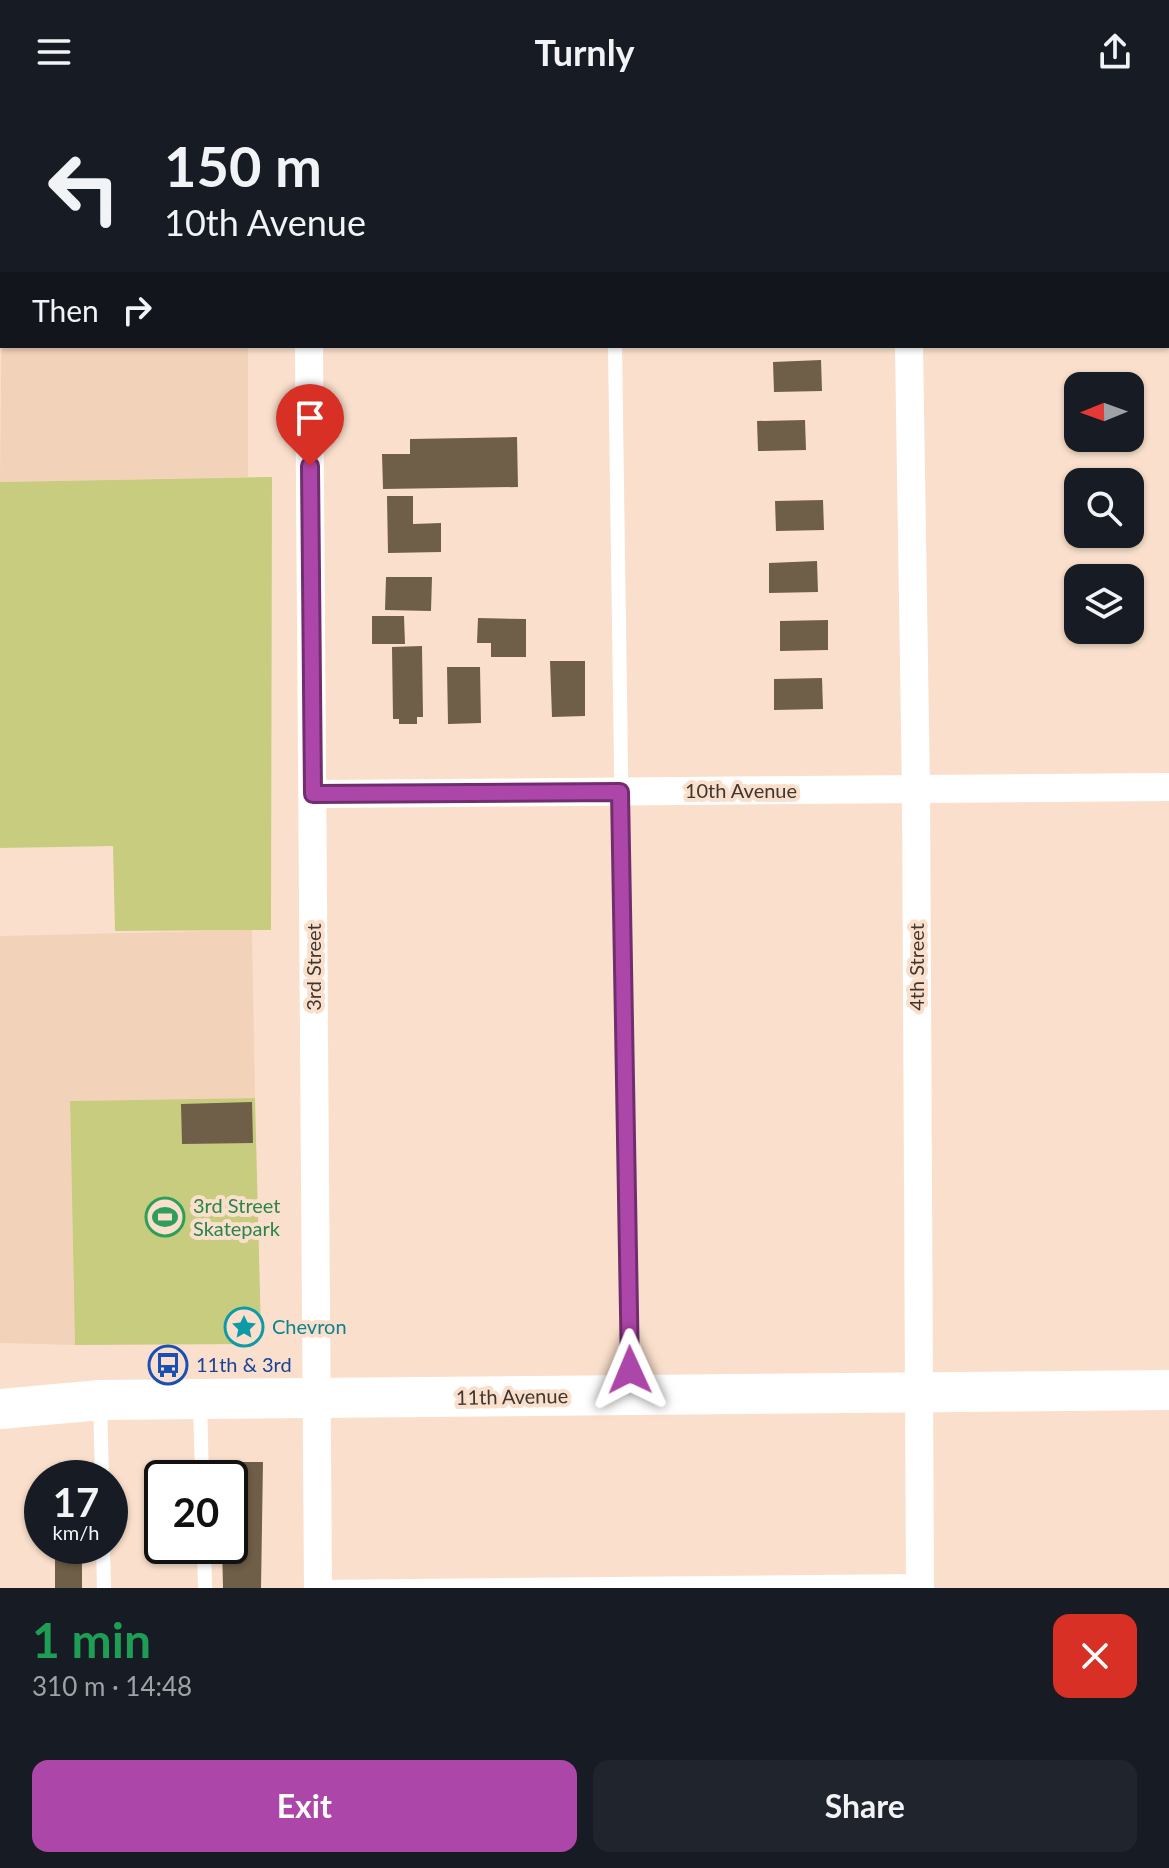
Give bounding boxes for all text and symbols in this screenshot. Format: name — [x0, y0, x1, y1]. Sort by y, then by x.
icon: menu — [32, 30, 76, 74]
text: Turnly — [534, 30, 635, 74]
icon: share — [1093, 30, 1137, 74]
text: 150 m — [164, 132, 322, 199]
icon: left — [32, 136, 136, 240]
text: 10th Avenue — [164, 200, 366, 244]
icon: right — [115, 288, 159, 332]
text: Then — [32, 292, 99, 328]
north arrow — [1064, 372, 1144, 452]
map controls — [1064, 372, 1144, 644]
pin — [276, 384, 344, 466]
icon: arrive — [288, 396, 332, 440]
button: search — [1064, 468, 1144, 548]
button: layers — [1064, 564, 1144, 644]
street label: 10th Avenue — [685, 778, 797, 802]
street label: 3rd Street — [301, 923, 325, 1011]
street label: 4th Street — [904, 923, 928, 1011]
place label: 3rd Street Skatepark — [193, 1193, 281, 1240]
sports icon: 3rd Street Skatepark — [144, 1196, 186, 1238]
place icon: Chevron — [223, 1306, 265, 1348]
place label: Chevron — [272, 1314, 347, 1338]
position arrow — [588, 1328, 672, 1412]
bus stop icon: 11th & 3rd — [147, 1344, 189, 1386]
place label: 11th & 3rd — [196, 1352, 292, 1376]
street label: 11th Avenue — [456, 1383, 568, 1409]
speed limit sign: 20 — [144, 1460, 248, 1564]
text: 17 — [53, 1478, 99, 1526]
text: km/h — [53, 1520, 99, 1544]
text: 1 min — [32, 1611, 151, 1668]
button: close — [1053, 1614, 1137, 1698]
text: 310 m · 14:48 — [32, 1670, 192, 1702]
button: Exit — [32, 1760, 577, 1852]
button: Share — [593, 1760, 1137, 1852]

